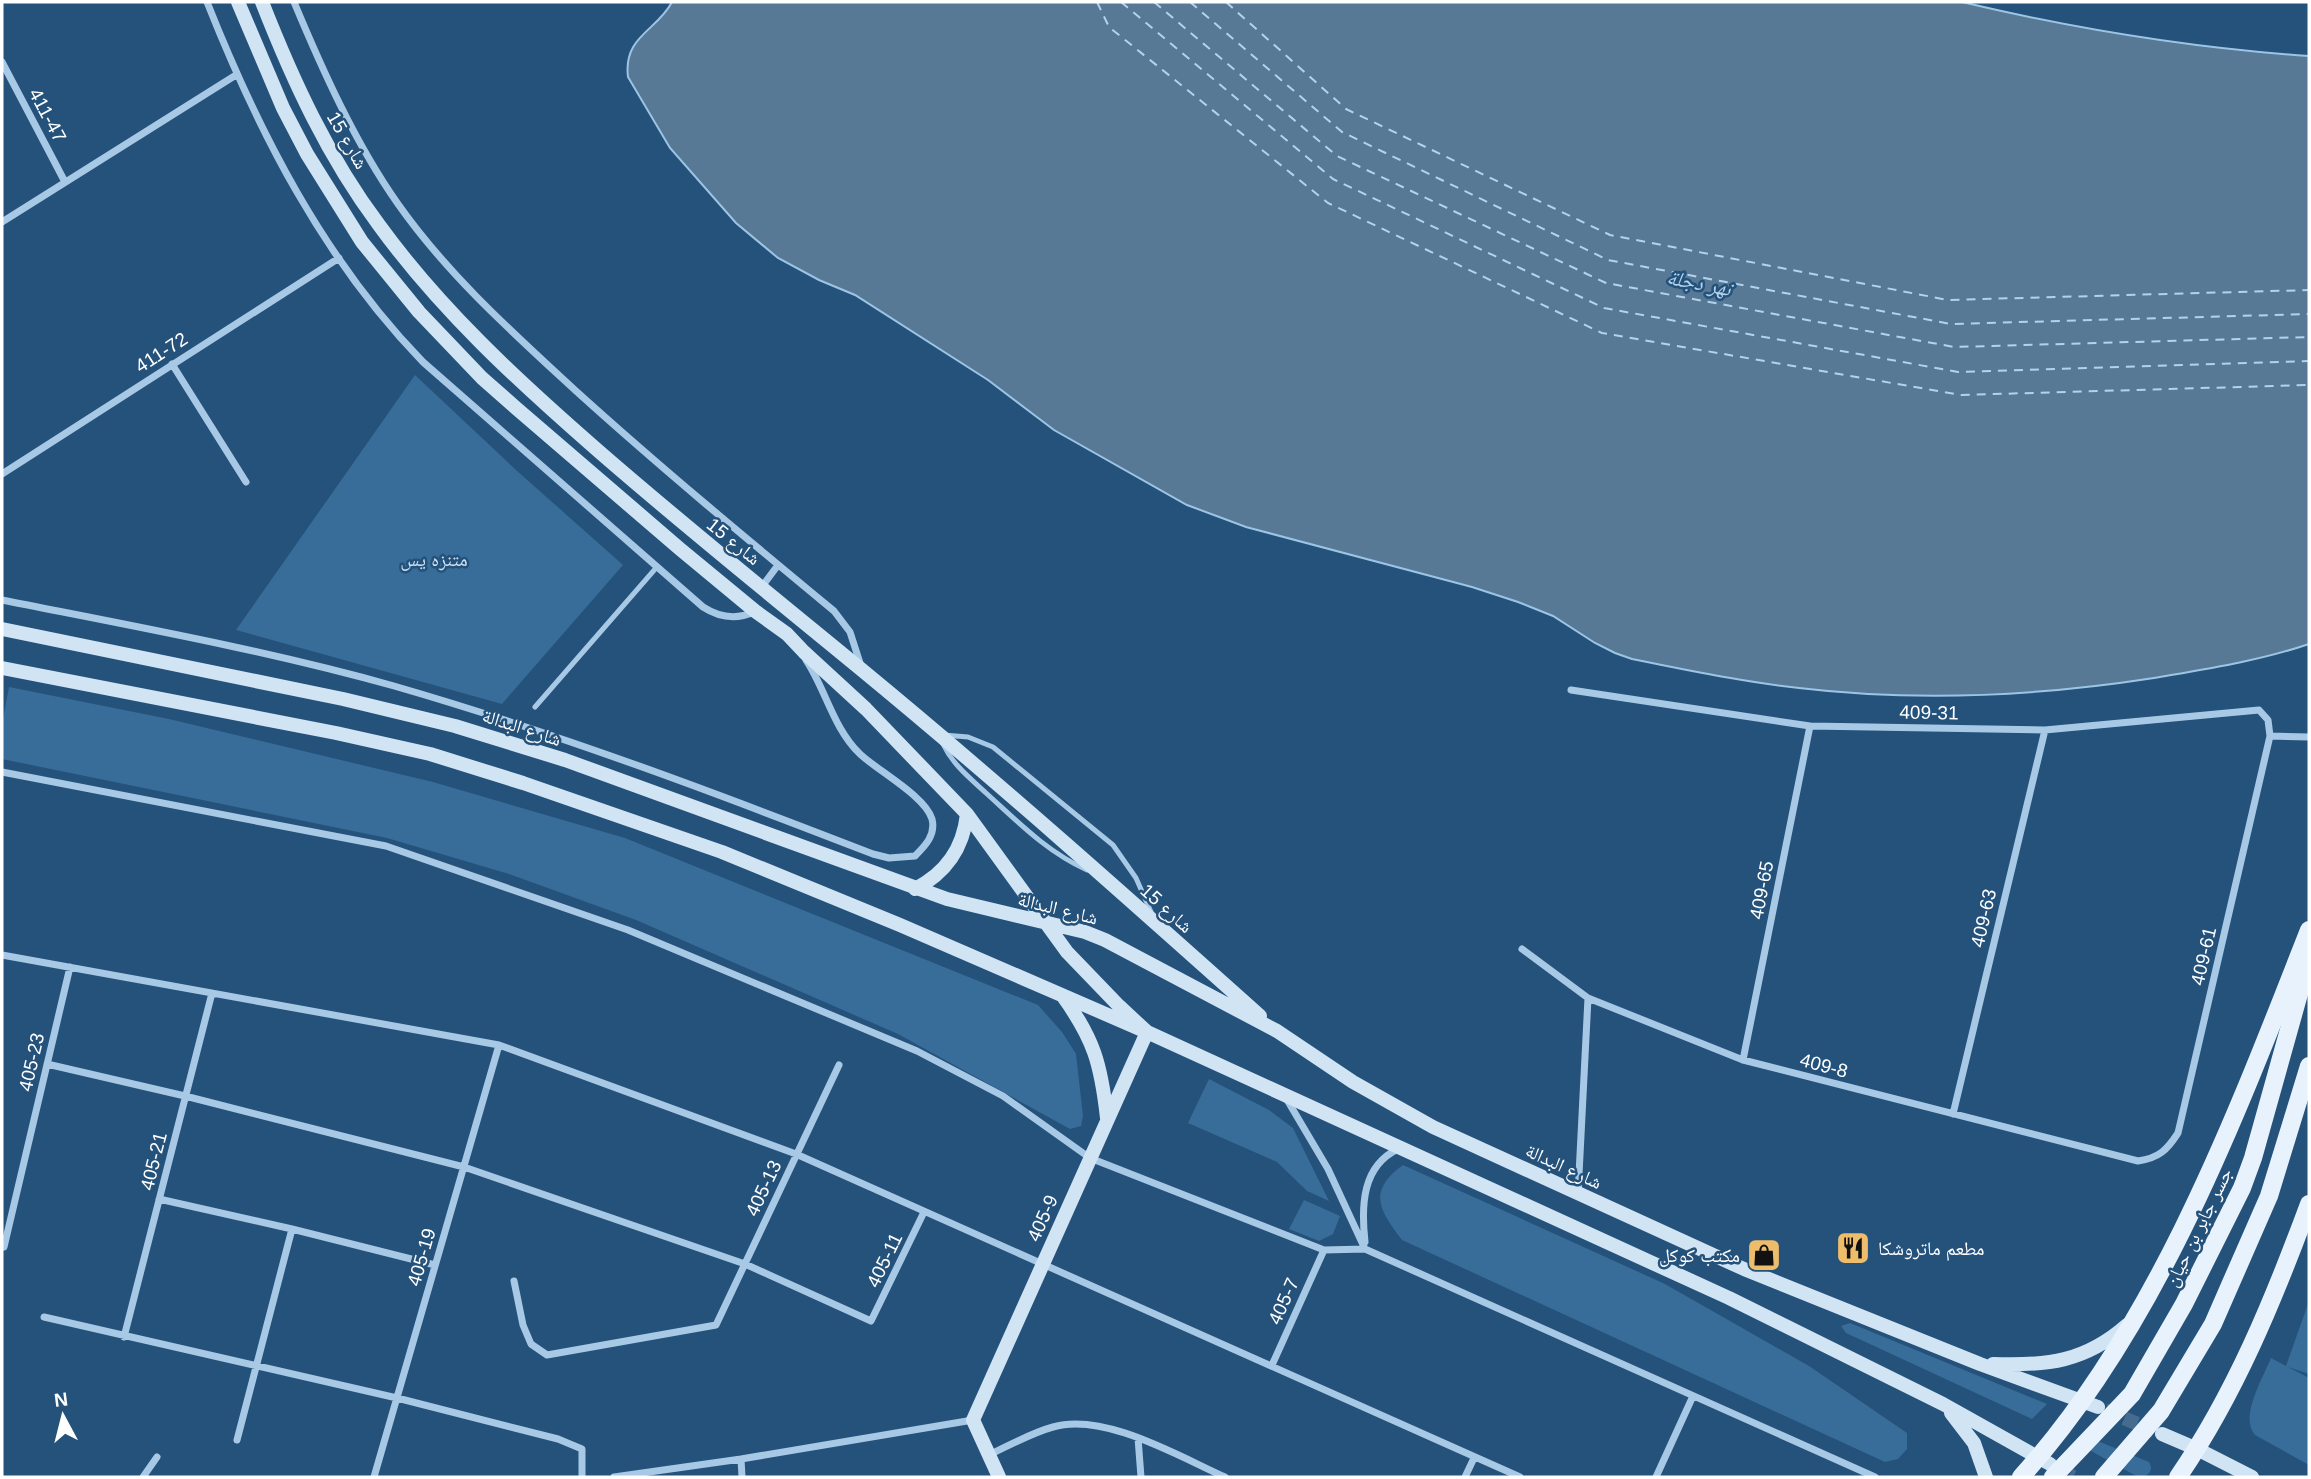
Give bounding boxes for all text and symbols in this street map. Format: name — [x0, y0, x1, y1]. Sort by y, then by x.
street label: 411-47 — [25, 85, 70, 146]
street label: شارع 15 — [322, 108, 372, 173]
water label: نهر دجلة — [1665, 265, 1737, 302]
street label: 411-72 — [131, 328, 191, 377]
street label: شارع 15 — [702, 514, 765, 570]
park label: متنزه يس — [400, 549, 468, 571]
street label: 409-31 — [1899, 701, 1959, 724]
street label: شارع البدالة — [479, 705, 564, 751]
street label: 409-65 — [1746, 859, 1777, 921]
street label: شارع 15 — [1136, 880, 1197, 938]
street label: 409-63 — [1967, 887, 2000, 949]
street label: شارع البدالة — [1015, 888, 1100, 930]
street label: 409-61 — [2187, 925, 2220, 987]
street label: 405-23 — [15, 1031, 48, 1093]
street label: 409-8 — [1798, 1049, 1850, 1082]
street label: 405-21 — [136, 1130, 171, 1192]
street label: شارع البدالة — [1522, 1140, 1605, 1194]
street label: 405-13 — [741, 1157, 785, 1219]
street label: جسر جابر بن حيان — [2161, 1165, 2237, 1290]
street label: 405-9 — [1023, 1192, 1062, 1245]
street label: 405-19 — [403, 1226, 440, 1288]
restaurant icon: مطعم ماتروشكا — [1834, 1229, 1872, 1267]
street label: 405-11 — [862, 1230, 907, 1291]
shop icon: مكتب كوكل — [1745, 1236, 1783, 1274]
place label: مطعم ماتروشكا — [1878, 1238, 1984, 1261]
place label: مكتب كوكل — [1659, 1245, 1740, 1267]
street label: 405-7 — [1264, 1275, 1303, 1328]
north arrow — [28, 1381, 98, 1451]
text: N — [53, 1388, 69, 1411]

